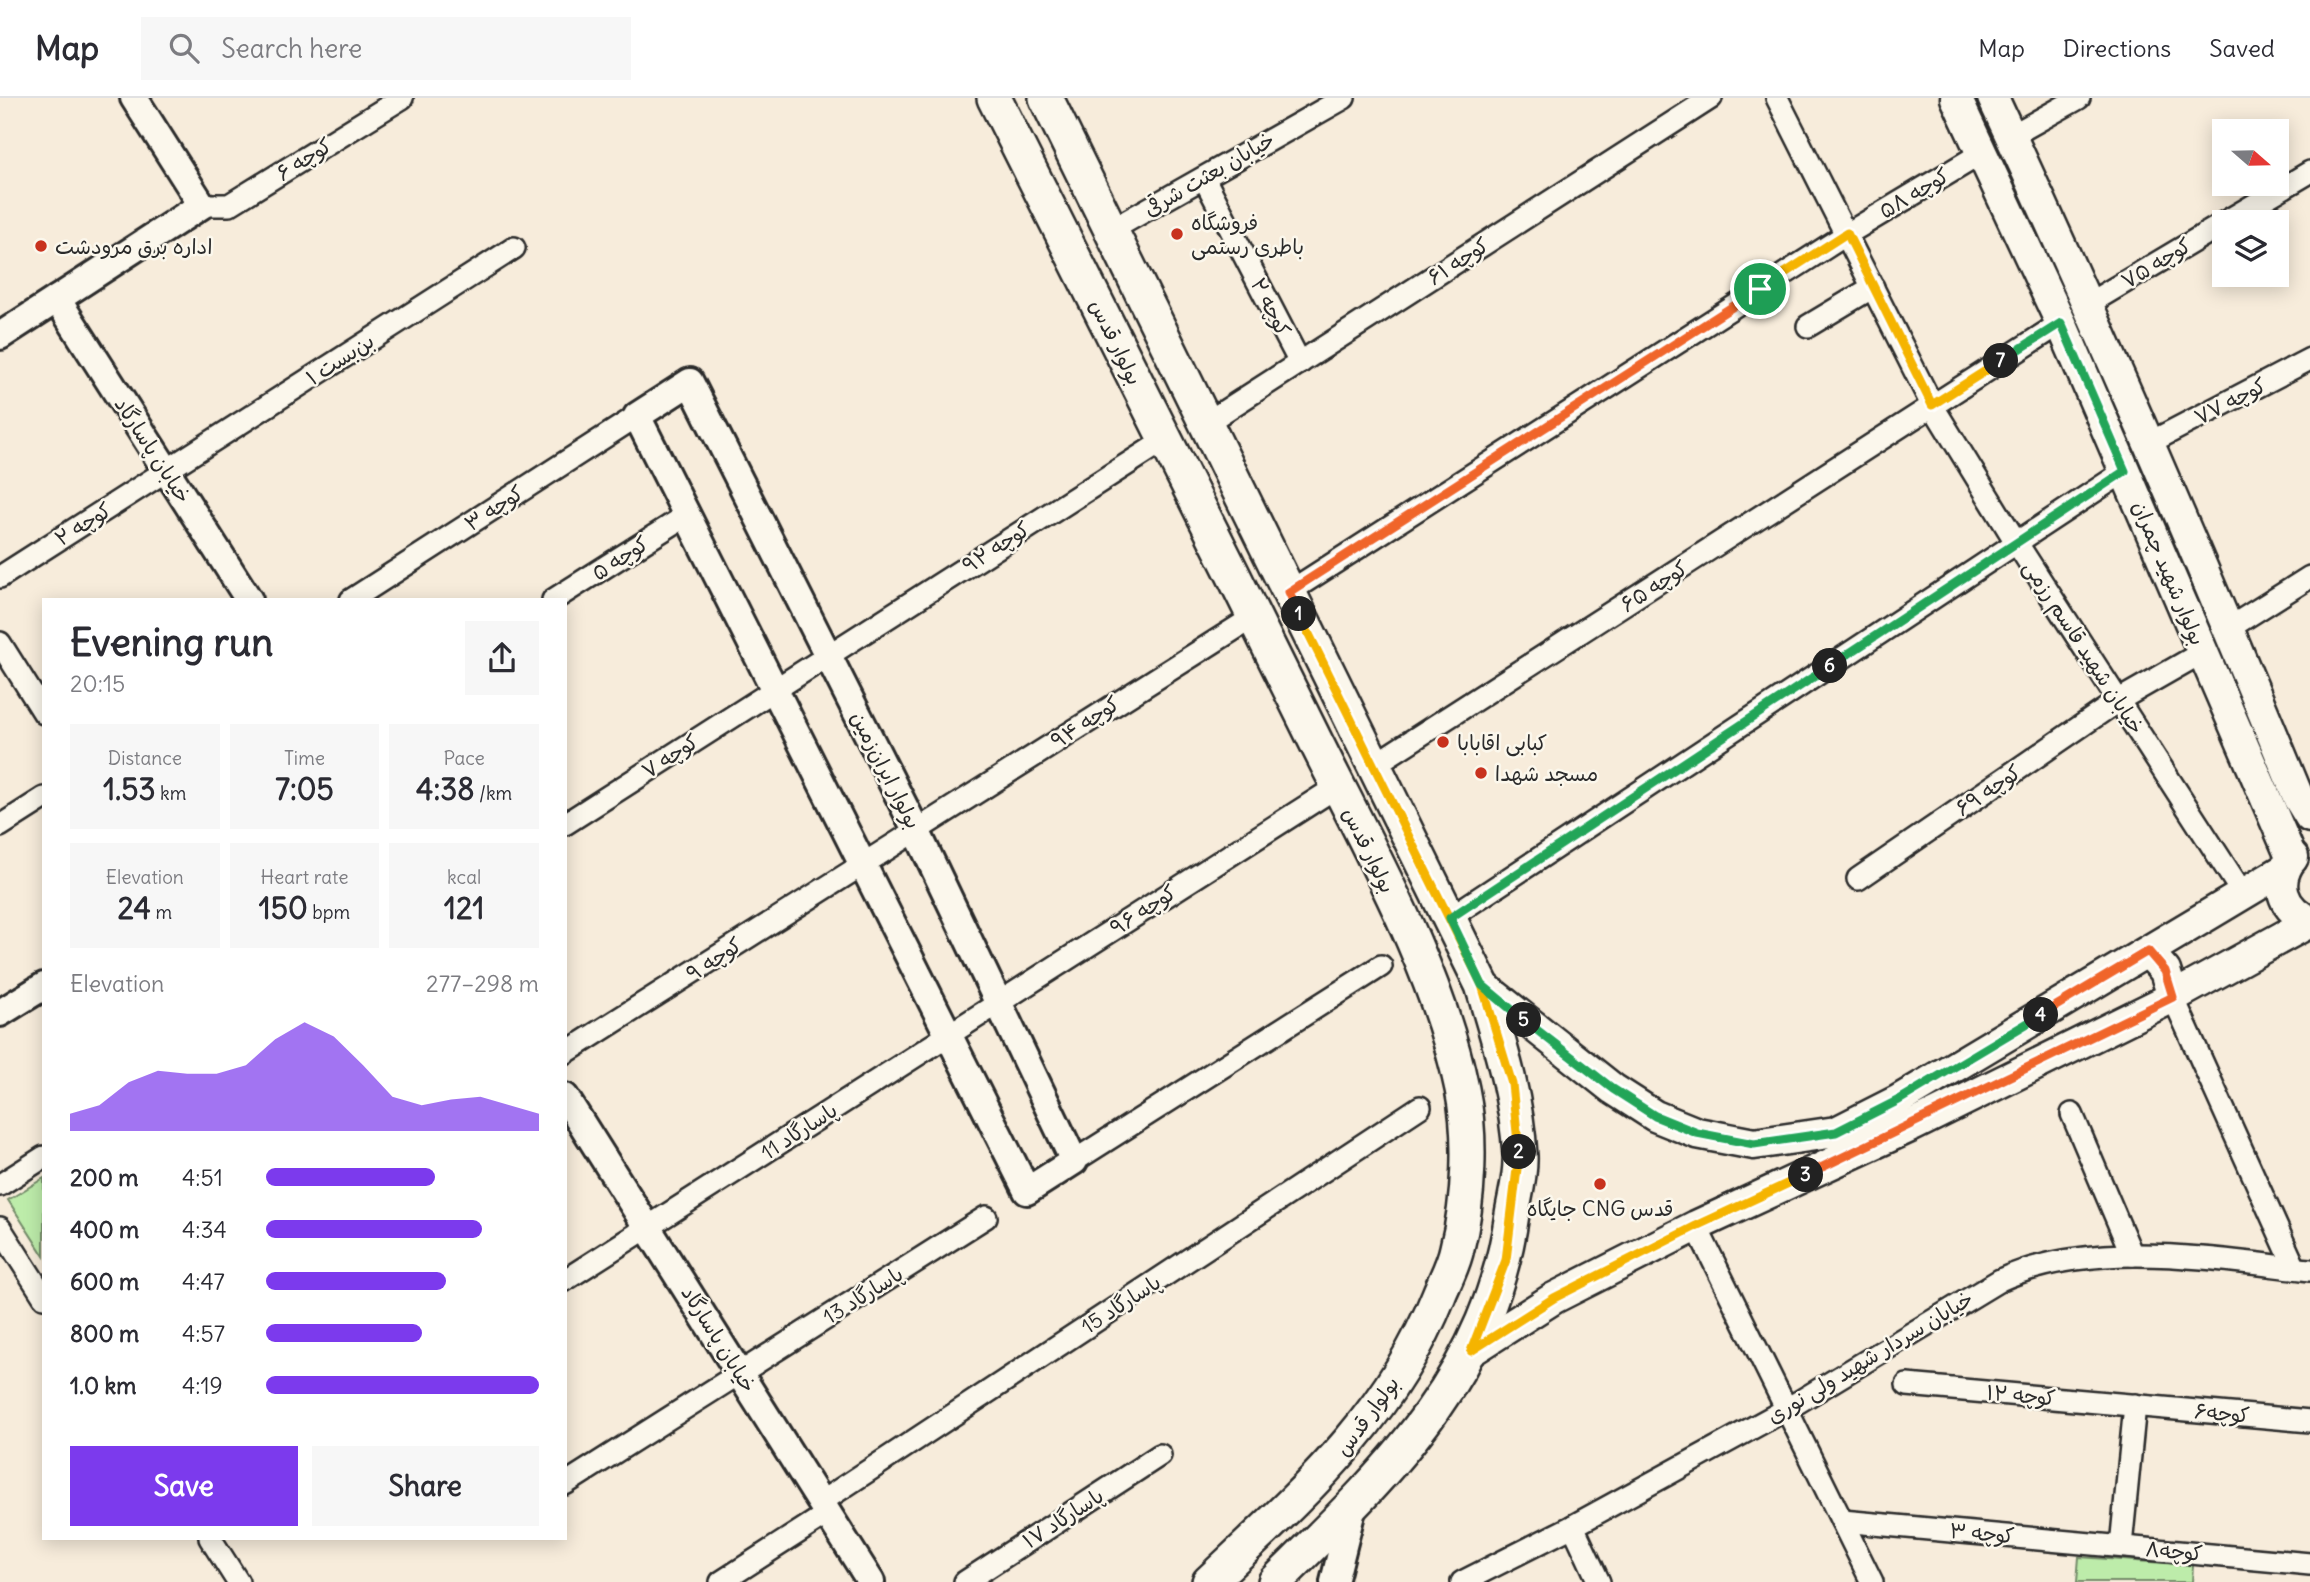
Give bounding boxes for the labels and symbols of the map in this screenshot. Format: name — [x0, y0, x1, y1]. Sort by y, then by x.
north arrow — [2212, 119, 2289, 196]
street label: خیابان بعثت شرقی — [1139, 126, 1279, 222]
street label: کوچه ۶ — [271, 132, 337, 186]
street label: کوچه ۵۸ — [1874, 162, 1954, 224]
place label: فروشگاه باطری رستمی — [1191, 209, 1304, 261]
marker: فروشگاه باطری رستمی — [1169, 226, 1185, 242]
street label: کوچه ۶۱ — [1422, 231, 1494, 291]
street label: کوچه ۷۵ — [2116, 232, 2196, 294]
place label: اداره برق مرودشت — [55, 233, 213, 260]
marker: اداره برق مرودشت — [33, 238, 49, 254]
pin — [1730, 259, 1790, 319]
street label: کوچه ۲ — [1245, 273, 1297, 341]
street label: بولوار قدس — [1083, 295, 1148, 390]
street label: بن‌بست ۱ — [301, 327, 379, 391]
pin: 7 — [1983, 344, 2018, 378]
street label: کوچه ۷۷ — [2189, 371, 2271, 431]
street label: خیابان پاسارگاد — [109, 392, 197, 508]
street label: کوچه ۳ — [459, 479, 529, 537]
street label: کوچه ۲ — [50, 496, 116, 552]
street label: بولوار شهید چمران — [2126, 497, 2212, 650]
street label: کوچه ۹۲ — [957, 515, 1035, 579]
street label: کوچه ۵ — [587, 530, 653, 586]
street label: کوچه ۶۵ — [1615, 554, 1693, 618]
street label: خیابان شهید قاسم رزمی — [2015, 555, 2150, 741]
pin: 1 — [1282, 596, 1316, 632]
pin: 6 — [1812, 648, 1848, 684]
street label: کوچه ۹۴ — [1045, 690, 1125, 754]
street label: بولوار ایران‌زمین — [844, 707, 927, 834]
street label: کوچه ۷ — [636, 728, 704, 784]
place label: کبابی اقابابا — [1457, 729, 1547, 757]
marker: کبابی اقابابا — [1435, 734, 1451, 750]
street label: کوچه ۶۹ — [1950, 758, 2026, 822]
place label: مسجد شهدا — [1495, 760, 1598, 787]
marker: مسجد شهدا — [1473, 765, 1489, 781]
street label: بولوار قدس — [1336, 803, 1401, 898]
street label: کوچه ۹۶ — [1105, 879, 1181, 941]
street label: کوچه ۹ — [681, 931, 747, 987]
pin: 4 — [2024, 998, 2058, 1032]
pin: 5 — [1506, 1002, 1542, 1038]
street label: پاسارگاد 11 — [756, 1096, 842, 1166]
pin: 2 — [1502, 1134, 1536, 1170]
pin: 3 — [1788, 1158, 1824, 1192]
marker: جایگاه CNG قدس — [1592, 1176, 1608, 1192]
place label: جایگاه CNG قدس — [1527, 1195, 1673, 1222]
street label: پاسارگاد 13 — [818, 1260, 908, 1330]
street label: پاسارگاد 15 — [1076, 1268, 1166, 1340]
street label: خیابان پاسارگاد — [675, 1281, 763, 1397]
street label: خیابان سردار شهید ولی نوری — [1762, 1285, 1979, 1430]
street label: بولوار قدس — [1329, 1371, 1406, 1462]
street label: کوچه ۱۲ — [1985, 1379, 2057, 1411]
street label: کوچه۶ — [2193, 1397, 2251, 1429]
street label: پاسارگاد ۱۷ — [1017, 1482, 1109, 1554]
street label: کوچه ۳ — [1948, 1517, 2016, 1549]
street label: کوچه۸ — [2144, 1535, 2204, 1567]

